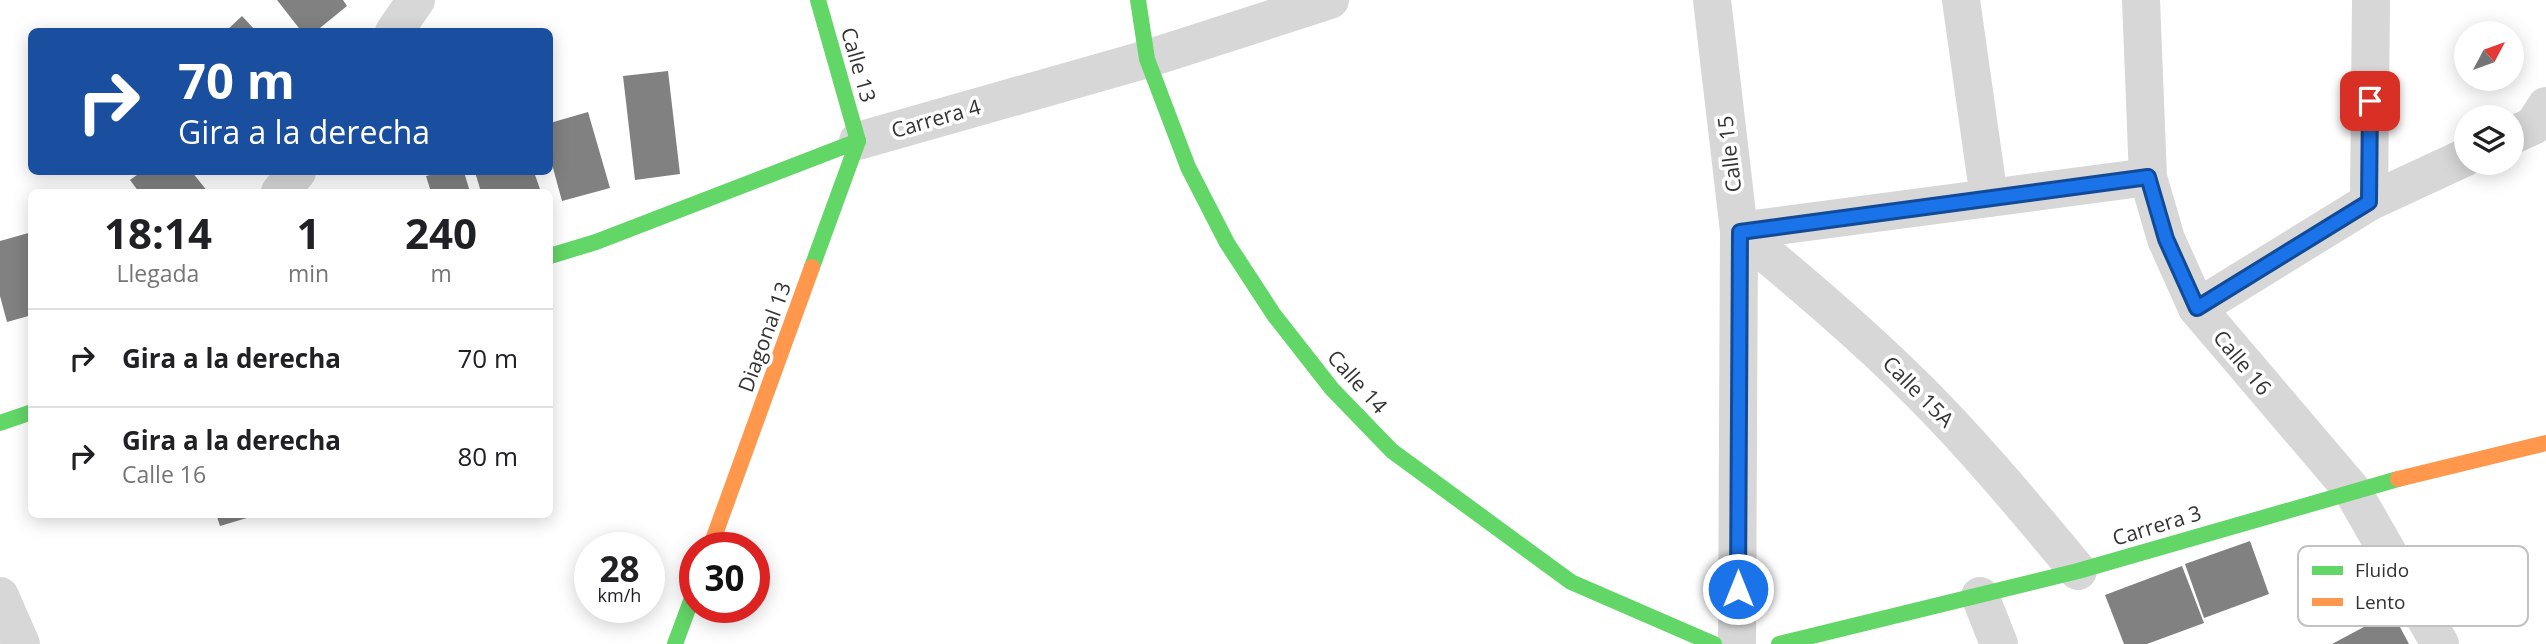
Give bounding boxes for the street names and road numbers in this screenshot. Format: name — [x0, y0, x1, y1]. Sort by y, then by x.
street label: Calle 13 — [835, 24, 883, 105]
street label: Carrera 4 — [888, 92, 984, 144]
street label: Calle 15 — [1710, 114, 1748, 194]
street label: Diagonal 13 — [731, 278, 797, 396]
street label: Calle 16 — [2207, 324, 2278, 401]
street label: Calle 14 — [1322, 343, 1394, 419]
street label: Calle 15A — [1877, 350, 1961, 434]
street label: Carrera 3 — [2109, 498, 2205, 552]

